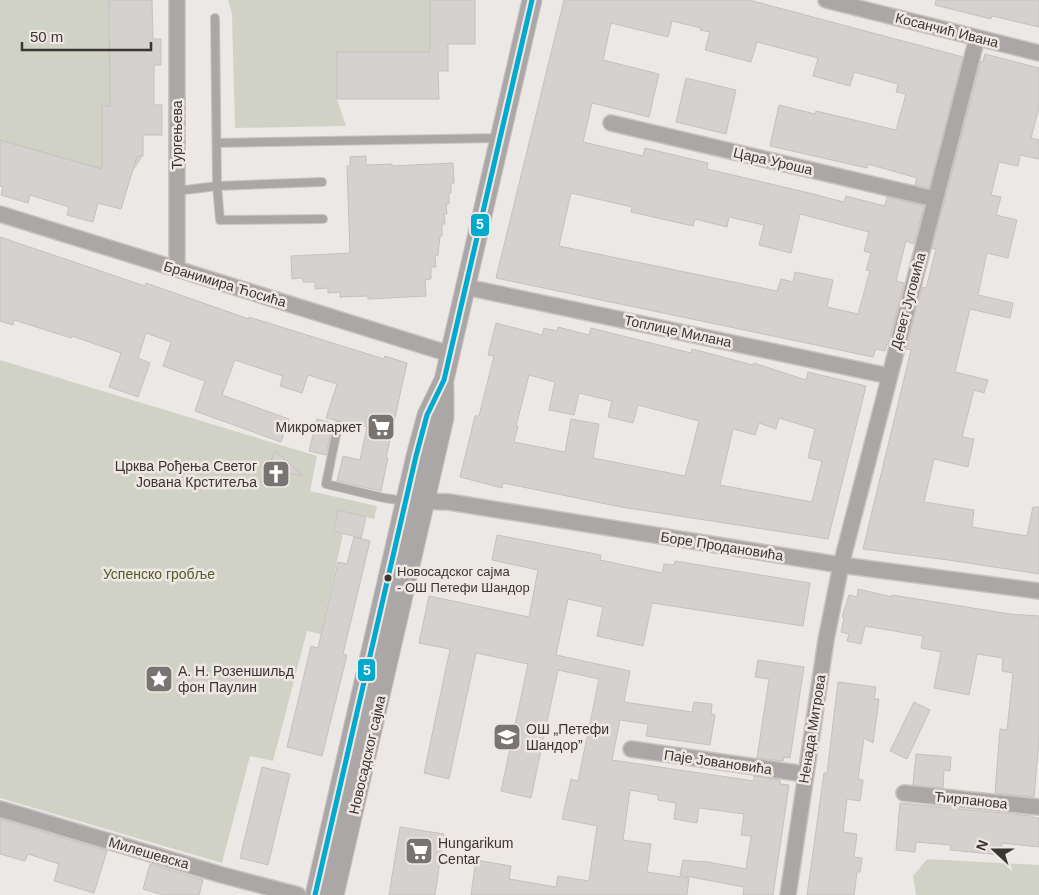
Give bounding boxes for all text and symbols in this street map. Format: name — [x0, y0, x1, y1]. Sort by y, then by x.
street label: Косанчић Ивана — [894, 9, 1001, 51]
scale bar — [22, 20, 151, 52]
text: 50 m — [30, 28, 63, 45]
street label: Тургењева — [169, 100, 185, 170]
street label: Цара Уроша — [732, 144, 814, 178]
line badge: 5 — [470, 213, 490, 237]
text: 5 — [476, 216, 484, 232]
street label: Девет Југовића — [887, 251, 929, 351]
street label: Бранимира Ћосића — [162, 258, 288, 310]
street label: Топлице Милана — [623, 312, 733, 350]
supermarket icon: Микромаркет — [366, 412, 396, 442]
place label: Микромаркет — [276, 419, 363, 435]
place label: Црква Рођења Светог Јована Крститеља — [115, 458, 257, 490]
church icon: Црква Рођења Светог Јована Крститеља — [261, 459, 291, 489]
street label: Боре Продановића — [659, 528, 785, 564]
place label: Новосадског сајма - ОШ Петефи Шандор — [397, 564, 530, 595]
park label: Успенско гробље — [103, 566, 215, 582]
marker: Новосадског сајма - ОШ Петефи Шандор — [383, 573, 393, 583]
line badge: 5 — [357, 658, 376, 682]
text: 5 — [363, 662, 371, 678]
place label: А. Н. Розеншильд фон Паулин — [178, 663, 294, 695]
place icon: А. Н. Розеншильд фон Паулин — [144, 664, 174, 694]
street label: Ненада Митрова — [796, 673, 829, 784]
street label: Новосадског сајма — [346, 694, 388, 816]
place label: ОШ „Петефи Шандор” — [526, 721, 609, 753]
school or university icon: ОШ „Петефи Шандор” — [492, 722, 522, 752]
street label: Паје Јовановића — [663, 747, 773, 778]
street label: Ћирпанова — [934, 788, 1009, 812]
north arrow — [969, 825, 1019, 875]
street label: Милешевска — [107, 834, 191, 872]
place label: Hungarikum Centar — [438, 835, 513, 867]
supermarket icon: Hungarikum Centar — [404, 836, 434, 866]
text: N — [973, 838, 991, 853]

